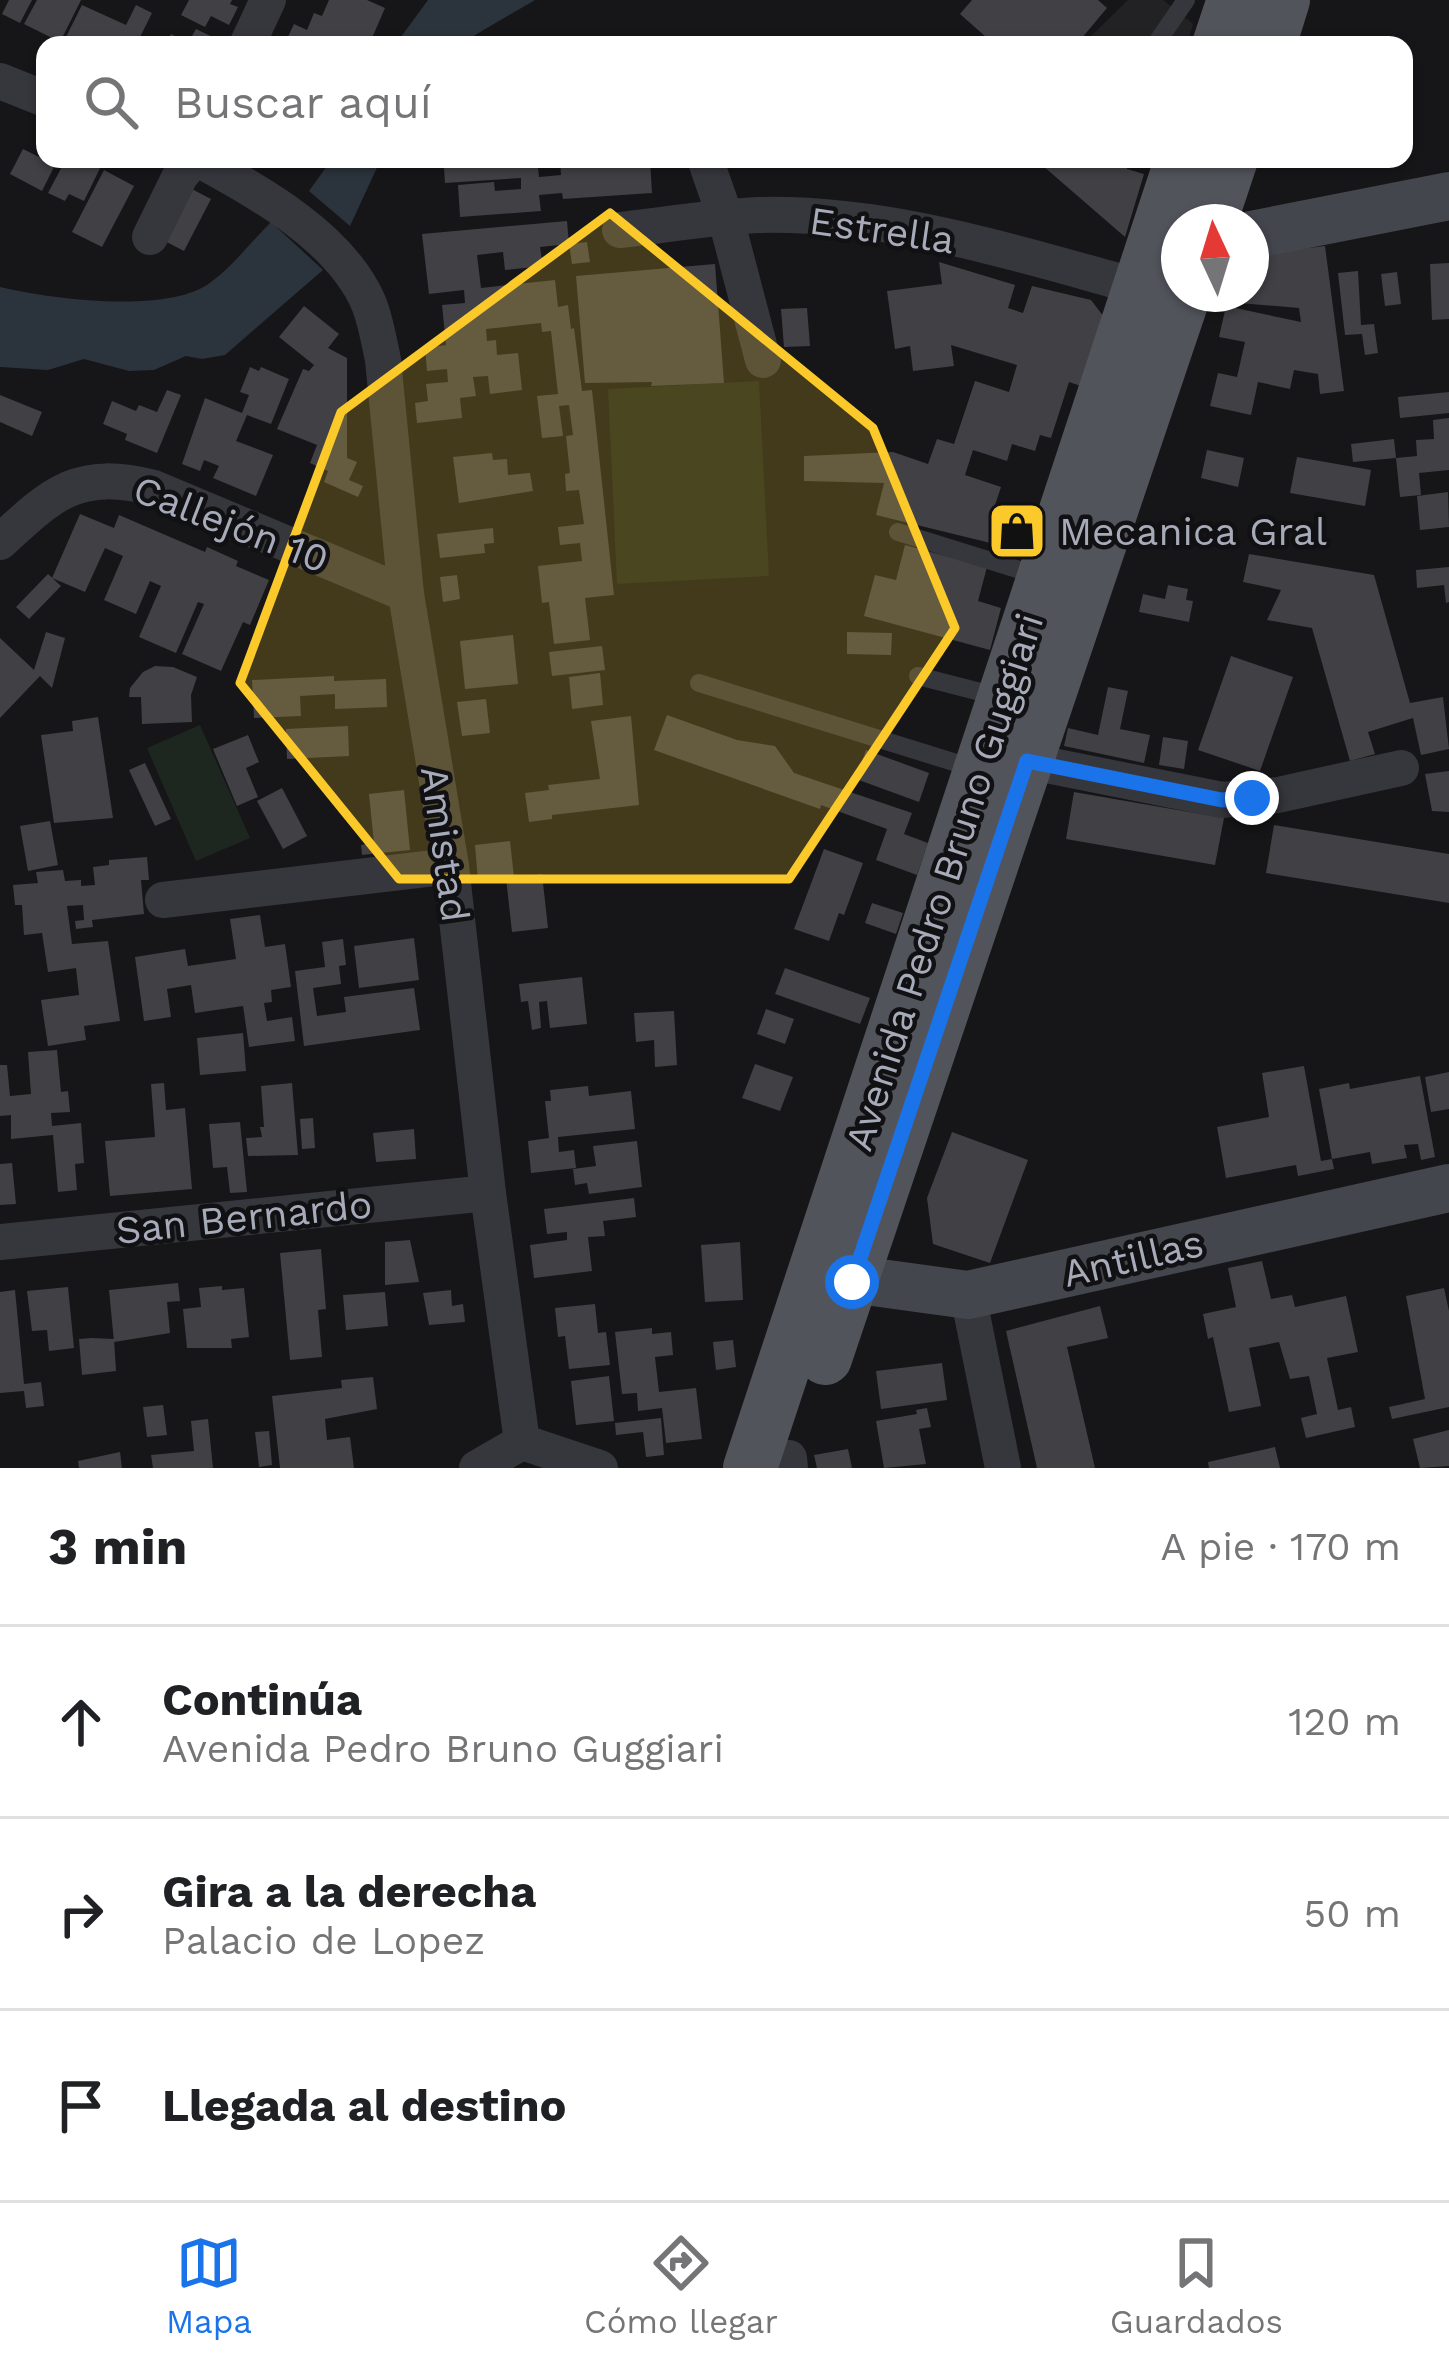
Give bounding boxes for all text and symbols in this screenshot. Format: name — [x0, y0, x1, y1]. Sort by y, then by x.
search box — [36, 36, 1413, 168]
icon: search — [78, 69, 144, 135]
text: Buscar aquí — [174, 76, 432, 129]
street label: Estrella — [807, 198, 957, 262]
north arrow — [1161, 204, 1269, 312]
street label: Callejón 10 — [127, 466, 335, 582]
shop icon: Mecanica Gral — [986, 500, 1048, 562]
place label: Mecanica Gral — [1059, 509, 1327, 554]
street label: Avenida Pedro Bruno Guggiari — [836, 608, 1052, 1156]
street label: Amistad — [412, 763, 478, 925]
route end — [1225, 771, 1279, 825]
street label: San Bernardo — [114, 1181, 374, 1253]
street label: Antillas — [1058, 1220, 1208, 1296]
route start — [825, 1255, 879, 1309]
text: 3 min — [48, 1517, 187, 1576]
text: A pie · 170 m — [1161, 1524, 1401, 1569]
text: Continúa — [162, 1673, 362, 1726]
icon: ahead — [48, 1689, 114, 1755]
text: 120 m — [1288, 1699, 1401, 1744]
text: Avenida Pedro Bruno Guggiari — [162, 1726, 724, 1771]
text: Gira a la derecha — [162, 1865, 536, 1918]
icon: right — [48, 1881, 114, 1947]
text: 50 m — [1304, 1891, 1401, 1936]
text: Palacio de Lopez — [162, 1918, 485, 1963]
icon: arrive — [48, 2073, 114, 2139]
text: Llegada al destino — [162, 2079, 567, 2132]
tab: Mapa — [166, 2230, 252, 2341]
tab: Cómo llegar — [584, 2230, 778, 2341]
tab: Guardados — [1110, 2230, 1283, 2341]

